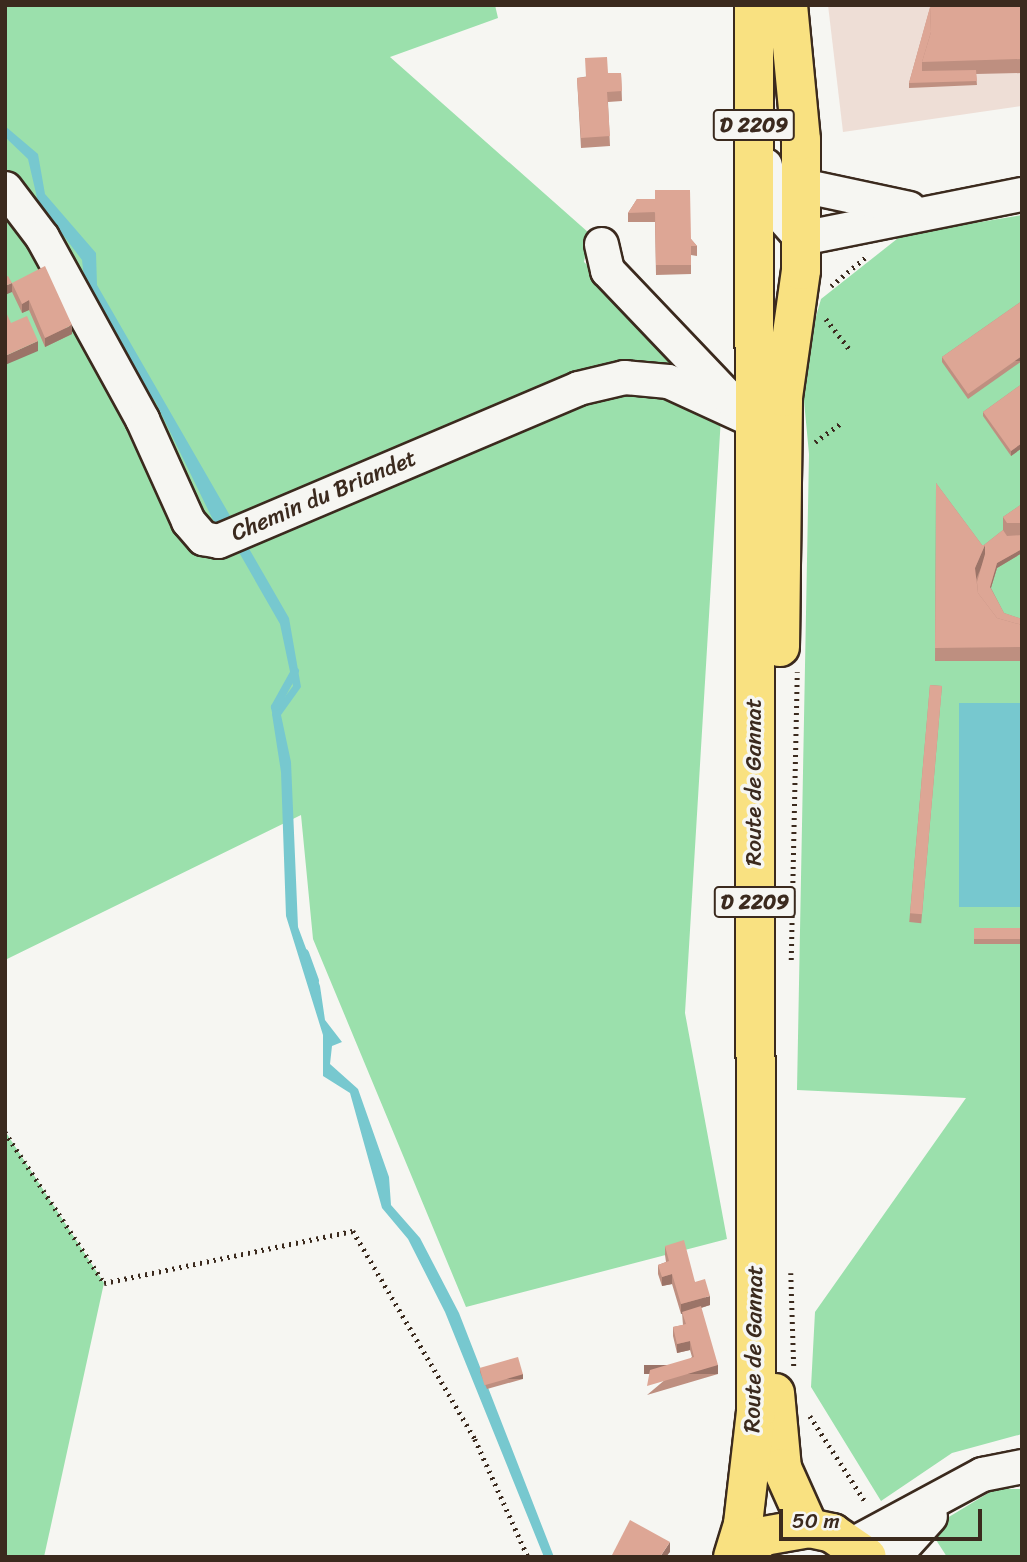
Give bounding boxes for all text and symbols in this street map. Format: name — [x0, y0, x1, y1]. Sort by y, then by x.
road number: D 2209 — [712, 108, 796, 142]
street label: Chemin du Briandet — [227, 444, 421, 548]
street label: Route de Gannat — [740, 699, 768, 865]
road number: D 2209 — [713, 884, 797, 920]
street label: Route de Gannat — [739, 1266, 769, 1432]
scale bar — [782, 1496, 985, 1540]
text: 50 m — [792, 1502, 840, 1540]

